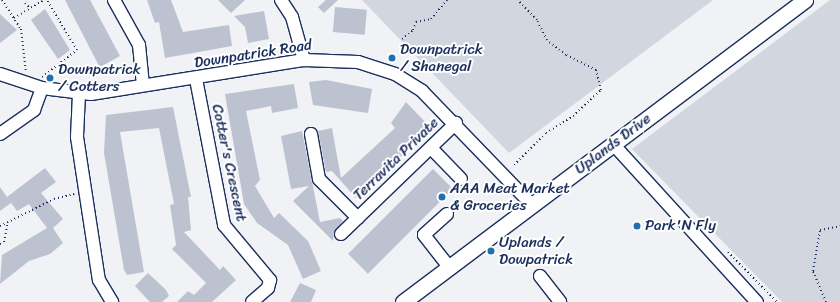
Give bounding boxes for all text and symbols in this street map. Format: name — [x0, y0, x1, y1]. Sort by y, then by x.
street label: Downpatrick Road — [193, 36, 313, 72]
place label: Downpatrick / Shanegal — [400, 40, 483, 75]
marker: Downpatrick / Shanegal — [387, 53, 397, 63]
place label: Downpatrick / Cotters — [58, 60, 141, 95]
marker: Downpatrick / Cotters — [45, 73, 55, 83]
street label: Cotter's Crescent — [208, 103, 250, 223]
street label: Uplands Drive — [571, 110, 655, 178]
street label: Terravita Private — [350, 114, 442, 204]
place label: AAA Meat Market & Groceries — [450, 179, 569, 214]
marker: AAA Meat Market & Groceries — [437, 192, 447, 202]
place label: Park'N Fly — [645, 217, 716, 235]
marker: Park'N Fly — [632, 221, 642, 231]
place label: Uplands / Dowpatrick — [499, 233, 573, 268]
marker: Uplands / Dowpatrick — [486, 246, 496, 256]

